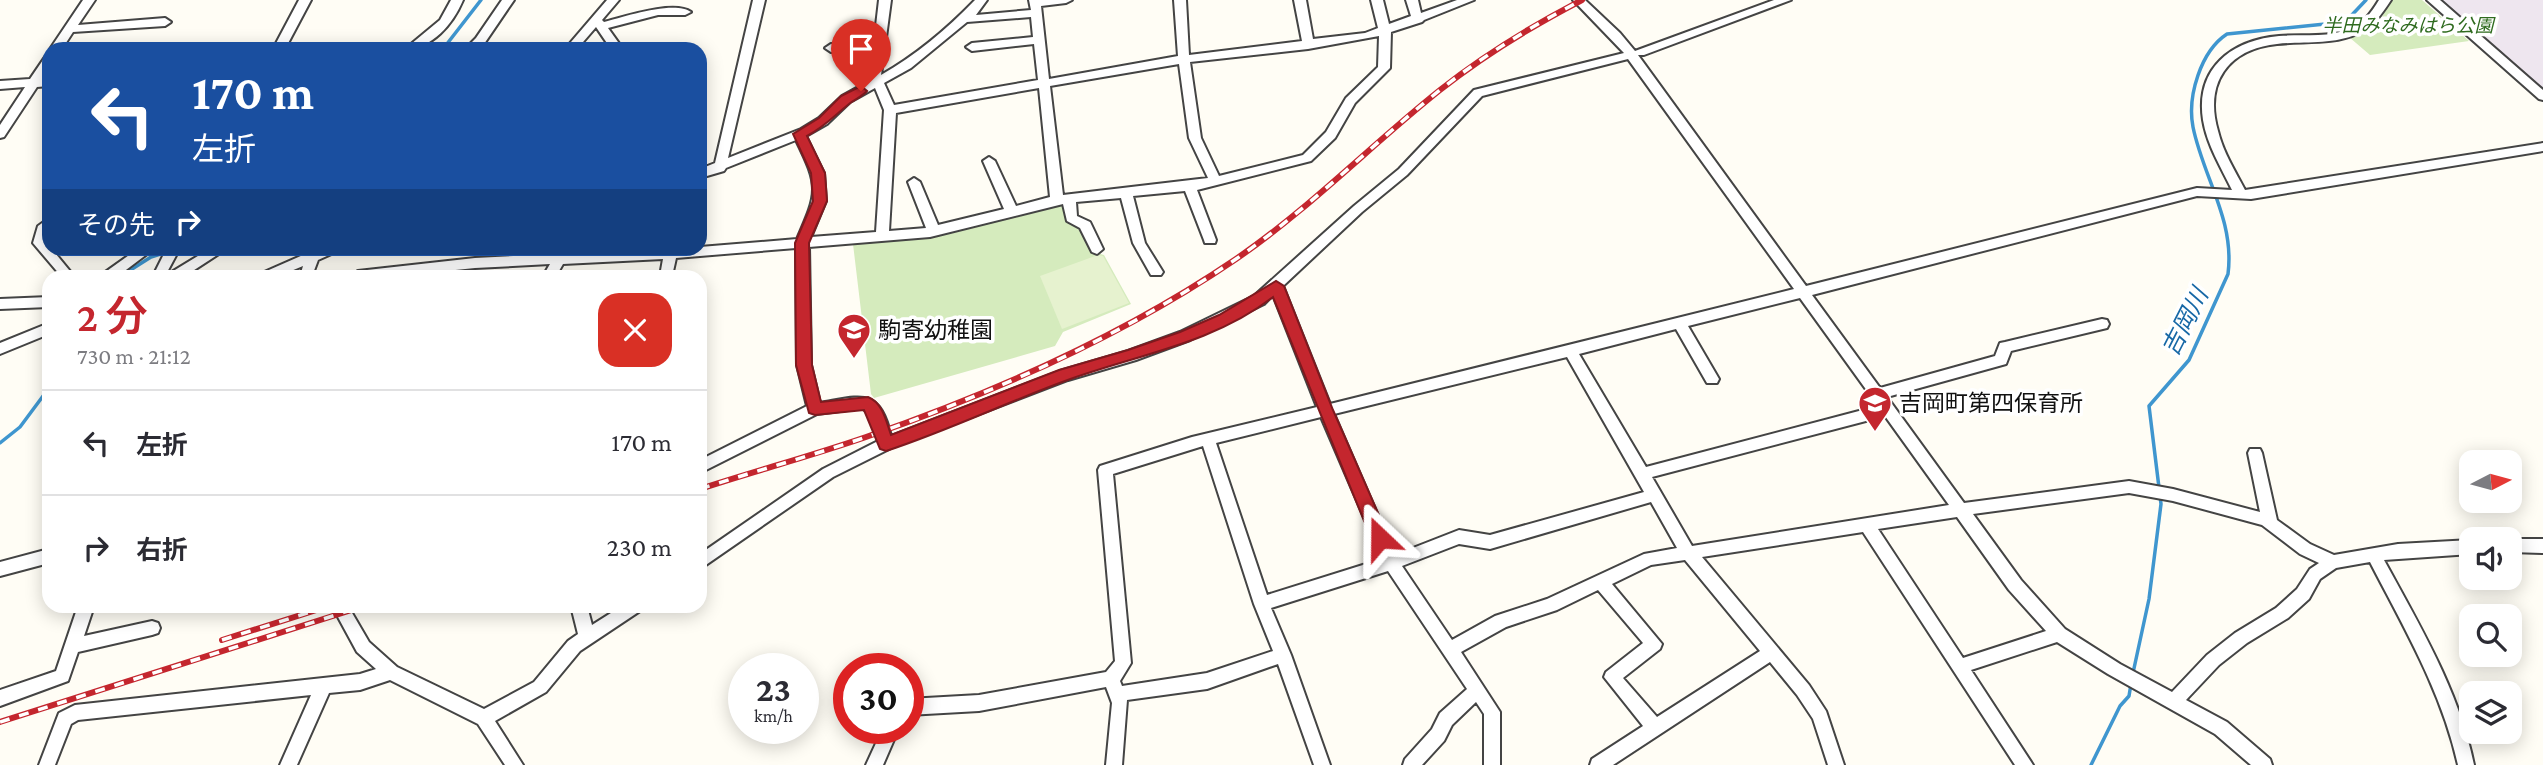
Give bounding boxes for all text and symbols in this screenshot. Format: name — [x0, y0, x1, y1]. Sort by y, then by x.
park label: 半田みなみはら公園 — [2322, 15, 2496, 36]
pin — [831, 19, 891, 91]
icon: arrive — [842, 30, 880, 68]
text: 170 m — [192, 65, 314, 120]
icon: left — [77, 70, 168, 161]
text: 左折 — [192, 131, 256, 167]
icon: right — [169, 203, 207, 241]
text: その先 — [77, 211, 155, 240]
water label: 吉岡川 — [2156, 281, 2214, 360]
text: 2 分 — [77, 293, 148, 340]
button: close — [598, 293, 672, 367]
school or university icon: 駒寄幼稚園 — [835, 311, 873, 360]
place label: 駒寄幼稚園 — [878, 317, 993, 343]
text: 730 m · 21:12 — [77, 343, 191, 369]
school or university icon: 吉岡町第四保育所 — [1856, 384, 1894, 433]
place label: 吉岡町第四保育所 — [1899, 390, 2083, 416]
icon: left — [77, 424, 115, 462]
text: 170 m — [611, 428, 672, 457]
text: 左折 — [136, 431, 188, 460]
north arrow — [2459, 450, 2522, 513]
map controls — [2459, 450, 2522, 744]
position arrow — [1343, 501, 1417, 575]
button: sound — [2459, 527, 2522, 590]
icon: right — [77, 529, 115, 567]
text: 230 m — [607, 533, 672, 562]
text: 右折 — [136, 536, 188, 565]
button: search — [2459, 604, 2522, 667]
speed limit sign: 30 — [833, 653, 924, 744]
text: 23 — [756, 670, 791, 709]
button: layers — [2459, 681, 2522, 744]
text: km/h — [754, 706, 793, 726]

